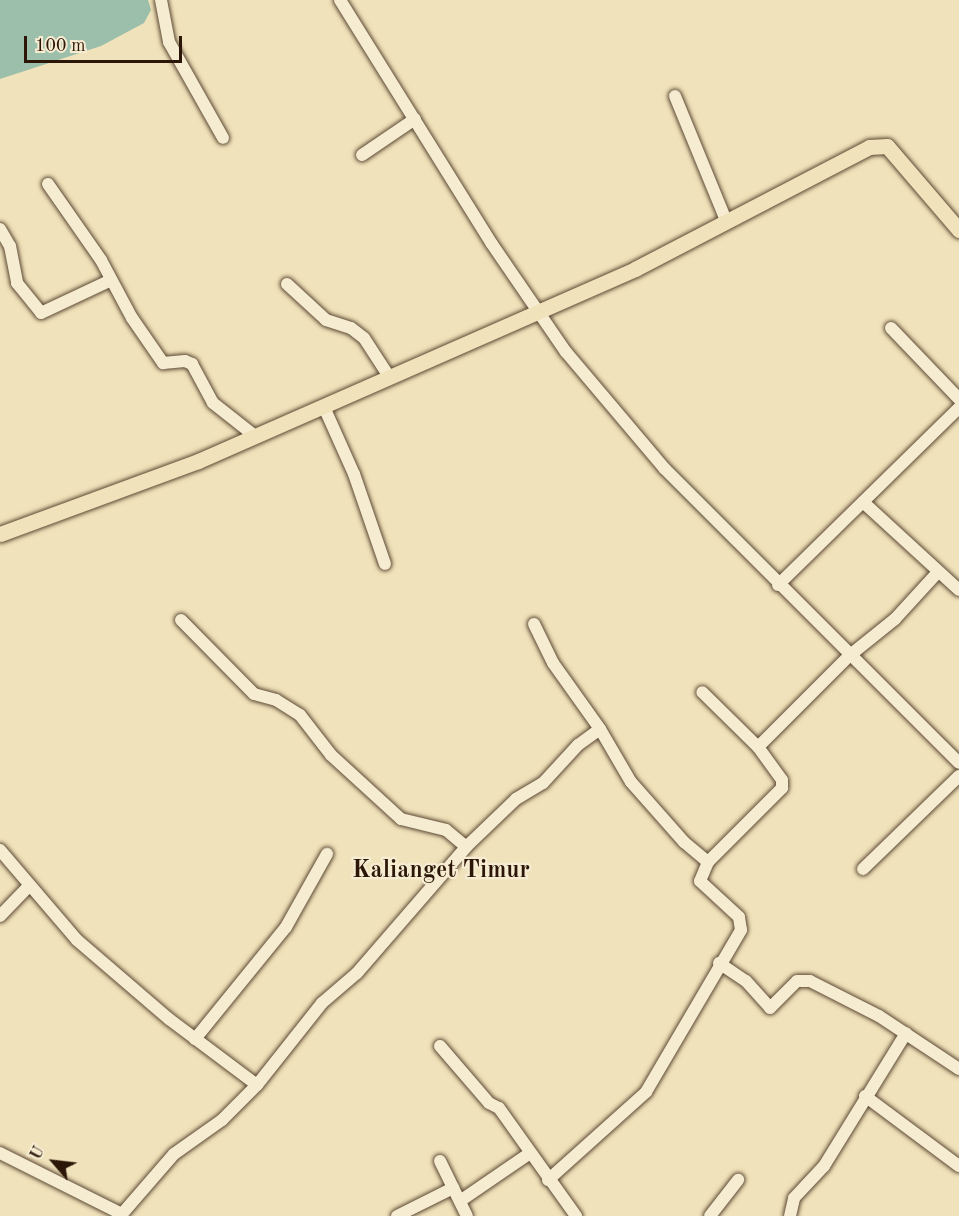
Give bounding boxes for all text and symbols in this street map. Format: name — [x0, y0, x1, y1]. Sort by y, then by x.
scale bar — [27, 24, 184, 62]
text: 100 m — [35, 37, 86, 55]
district label: Kalianget Timur — [352, 858, 530, 886]
north arrow — [24, 1132, 84, 1192]
text: U — [28, 1144, 48, 1163]

